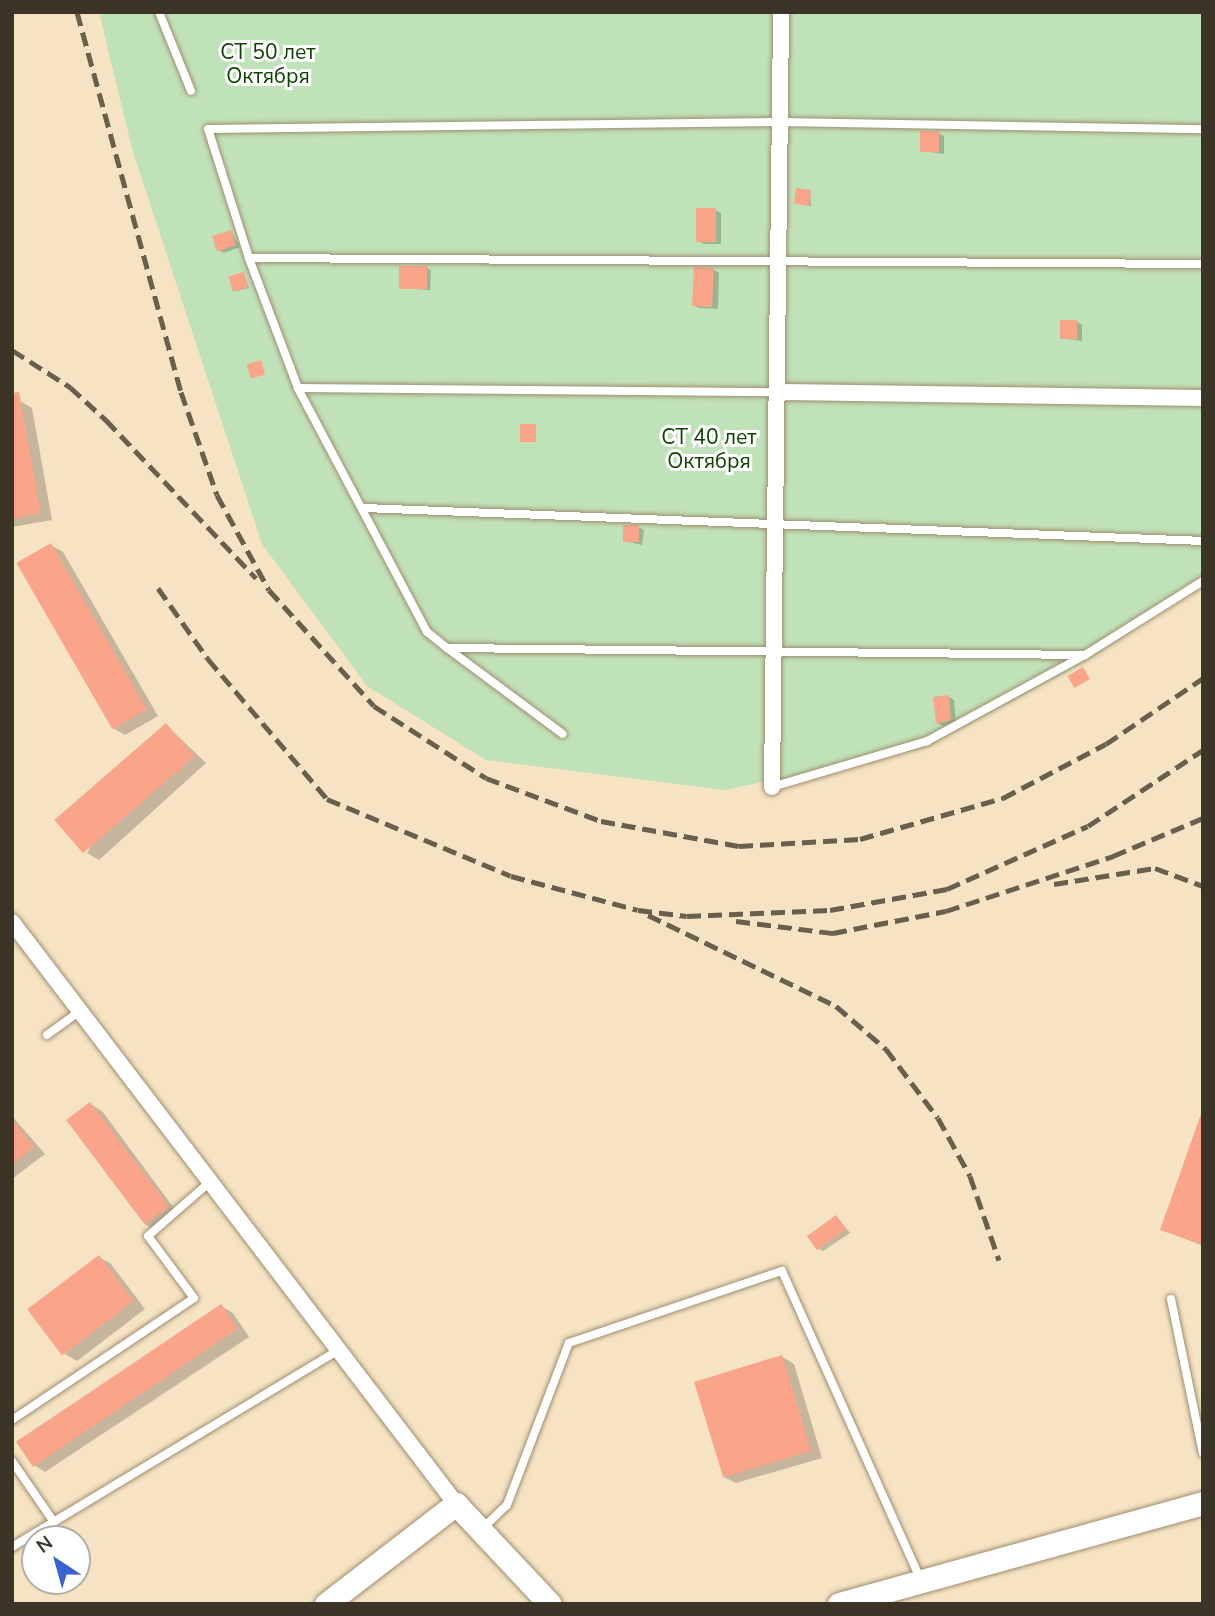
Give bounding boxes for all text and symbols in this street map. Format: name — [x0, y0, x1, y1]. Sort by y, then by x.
park label: СТ 50 лет Октября — [220, 39, 316, 89]
park label: СТ 40 лет Октября — [661, 424, 757, 474]
north arrow — [21, 1525, 91, 1595]
text: N — [31, 1530, 58, 1559]

